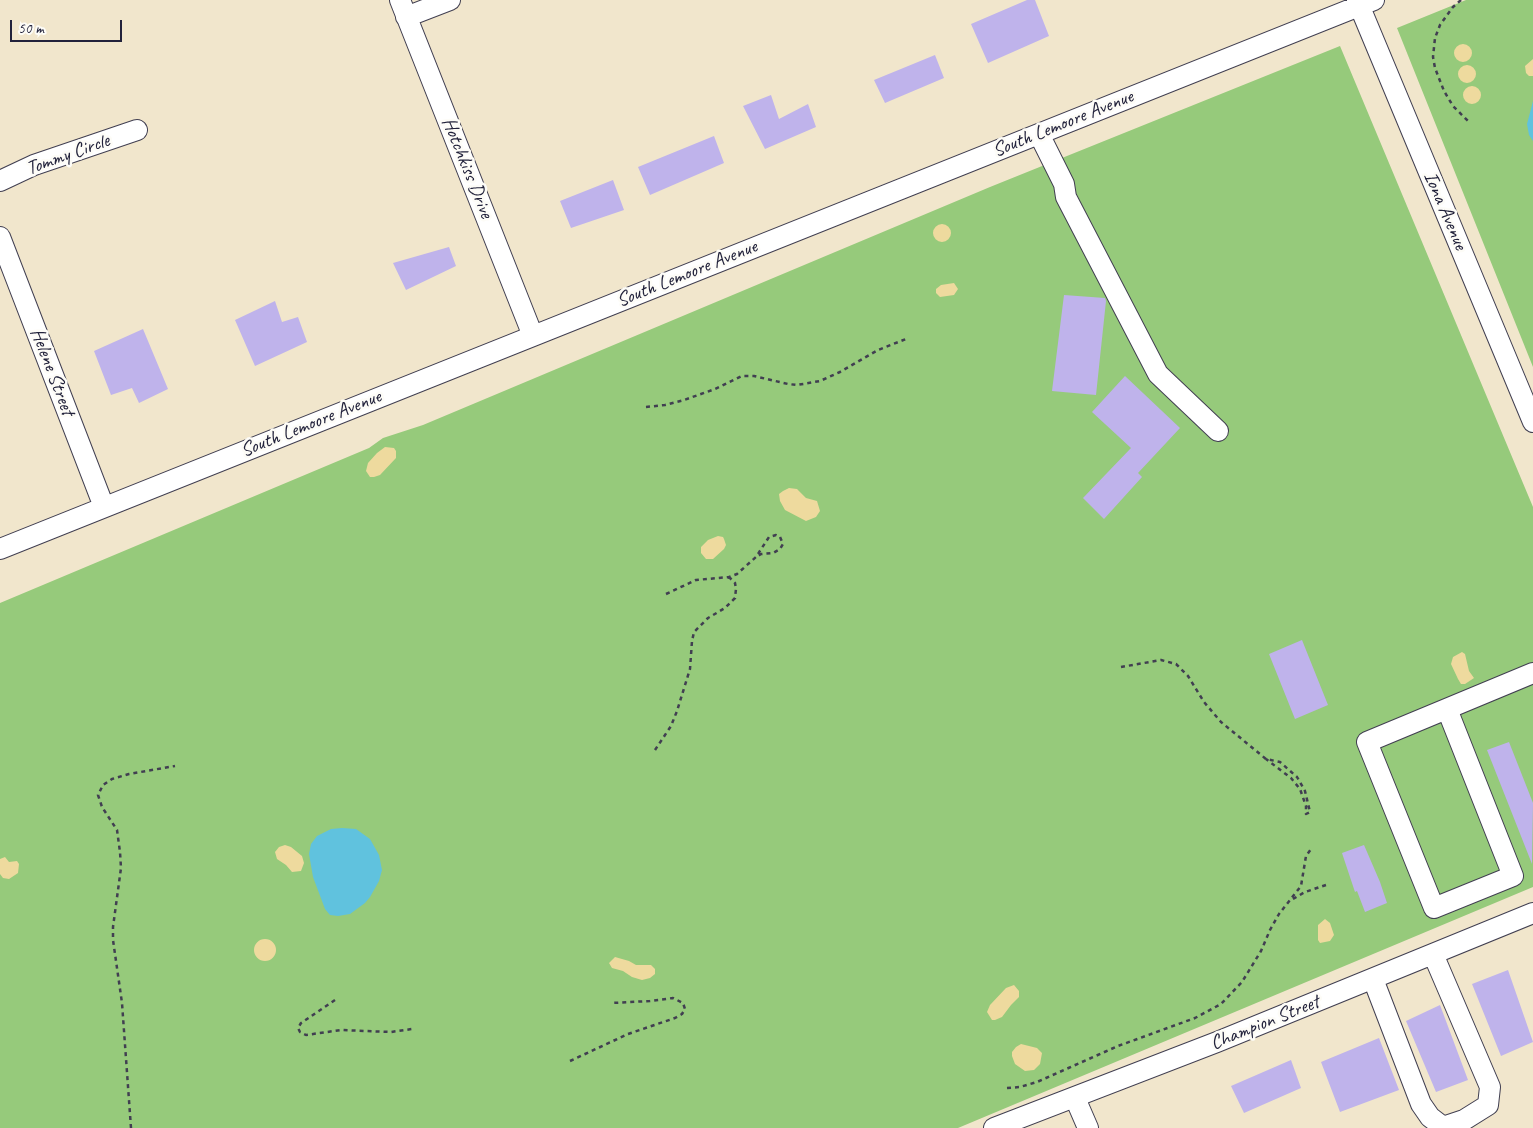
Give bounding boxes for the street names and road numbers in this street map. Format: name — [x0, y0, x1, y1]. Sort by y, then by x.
street label: South Lemoore Avenue — [989, 85, 1137, 163]
street label: Hotchkiss Drive — [436, 114, 498, 222]
street label: Tommy Circle — [23, 129, 113, 181]
street label: Iona Avenue — [1418, 168, 1472, 254]
street label: South Lemoore Avenue — [613, 235, 761, 313]
street label: Helene Street — [24, 325, 80, 419]
street label: South Lemoore Avenue — [237, 385, 385, 463]
street label: Champion Street — [1207, 990, 1323, 1056]

